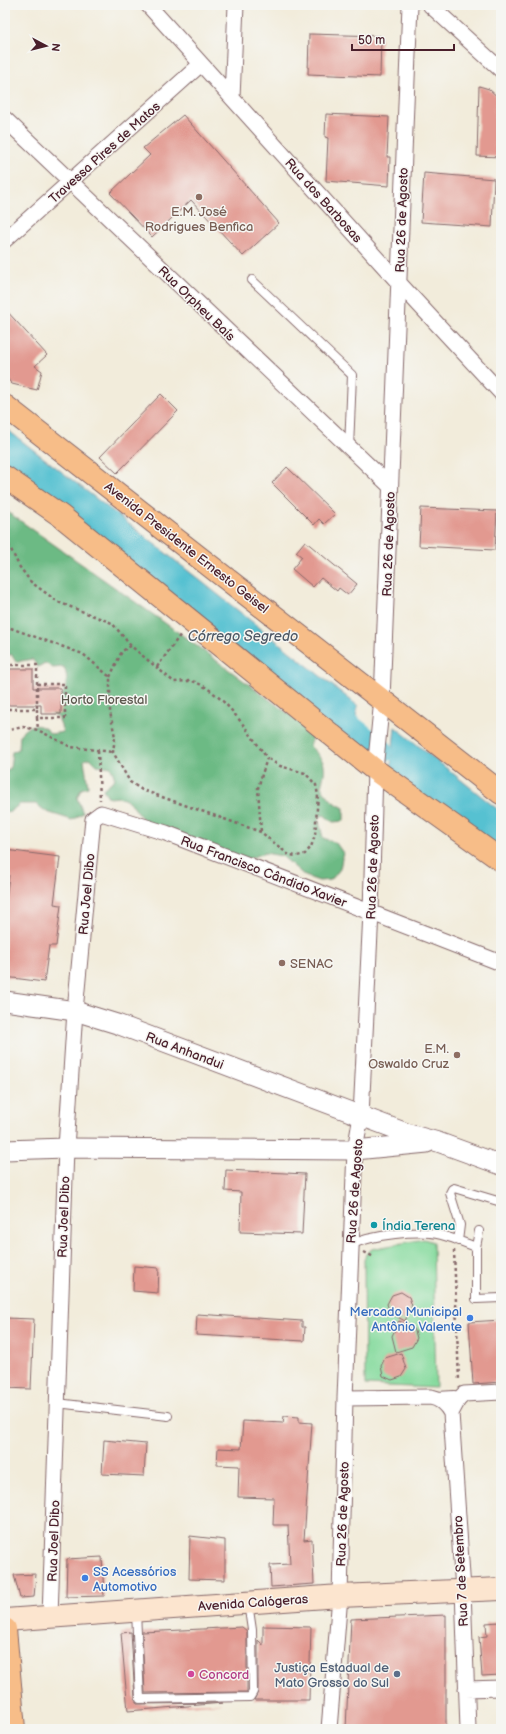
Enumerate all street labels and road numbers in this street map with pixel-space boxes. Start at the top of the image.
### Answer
street label: Travessa Pires de Matos [46,98,164,207]
street label: Rua dos Barbosas [281,155,366,247]
street label: Rua 26 de Agosto [392,167,412,273]
street label: Rua Orpheu Baís [154,263,239,345]
street label: Avenida Presidente Ernesto Geisel [101,479,272,617]
street label: Rua 26 de Agosto [379,491,399,597]
street label: Rua 26 de Agosto [363,814,383,920]
street label: Rua Francisco Cândido Xavier [178,833,349,911]
street label: Rua Joel Dibo [75,853,99,936]
street label: Rua Anhandui [143,1029,226,1073]
street label: Rua 26 de Agosto [343,1138,367,1244]
street label: Rua Joel Dibo [55,1176,73,1258]
street label: Rua 26 de Agosto [333,1461,353,1567]
street label: Rua Joel Dibo [45,1500,63,1582]
street label: Rua 7 de Setembro [450,1515,472,1627]
street label: Avenida Calógeras [197,1591,309,1615]

